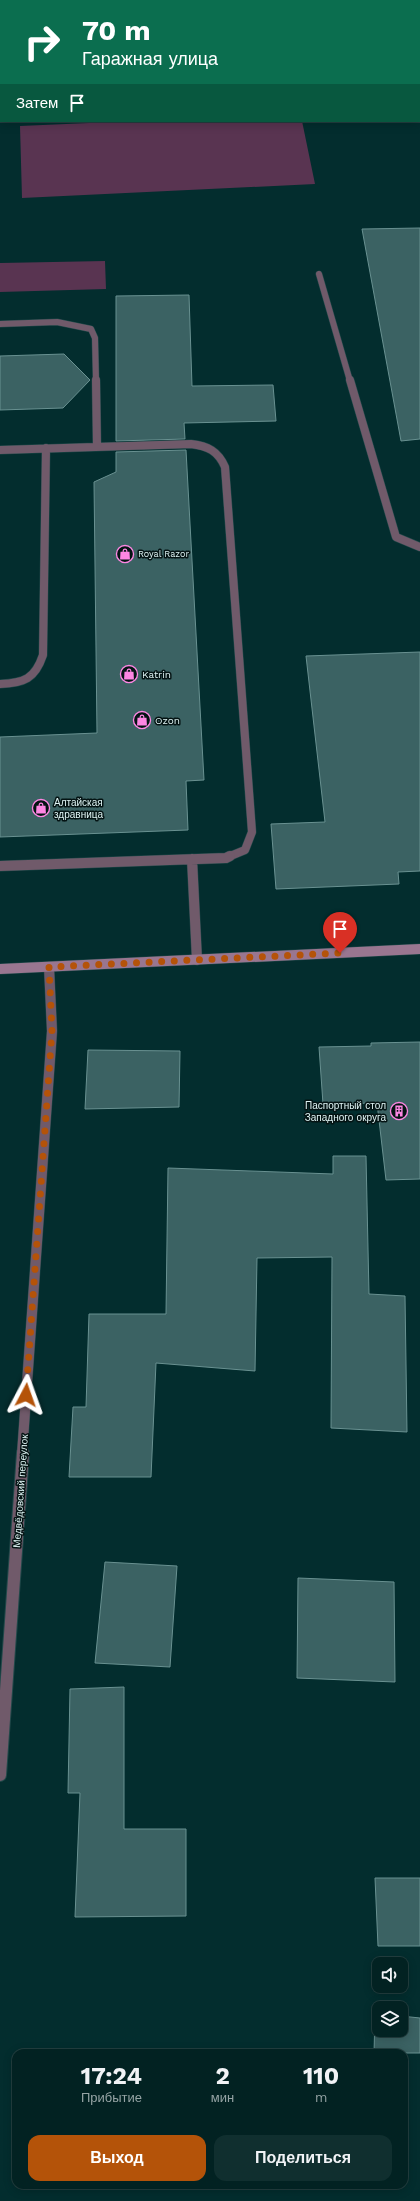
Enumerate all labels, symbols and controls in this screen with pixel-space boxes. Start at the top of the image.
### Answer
text: 70 m [82,14,151,47]
icon: right [16,16,68,68]
text: Гаражная улица [82,48,218,69]
icon: arrive [66,92,88,114]
text: Затем [16,94,58,112]
shop icon: Royal Razor [115,544,135,564]
place label: Royal Razor [138,549,189,559]
shop icon: Katrin [119,664,139,684]
place label: Katrin [142,669,171,680]
shop icon: Ozon [132,710,152,730]
place label: Ozon [155,715,180,726]
place label: Алтайская здравница [54,797,103,820]
shop icon: Алтайская здравница [31,798,51,818]
pin [323,912,357,953]
icon: arrive [329,918,351,940]
place label: Паспортный стол Западного округа [305,1100,386,1123]
building icon: Паспортный стол Западного округа [389,1101,409,1121]
position arrow [5,1374,47,1416]
street label: Медвёдовский переулок [11,1433,30,1548]
map controls [372,1957,408,2037]
button: sound [372,1957,408,1993]
button: layers [372,2001,408,2037]
text: 17:24 [81,2062,142,2090]
text: 2 [215,2062,230,2090]
text: 110 [303,2062,339,2090]
text: Прибытие [81,2090,142,2105]
text: мин [211,2090,234,2105]
text: m [315,2090,327,2105]
button: Выход [28,2135,206,2181]
button: Поделиться [214,2135,392,2181]

